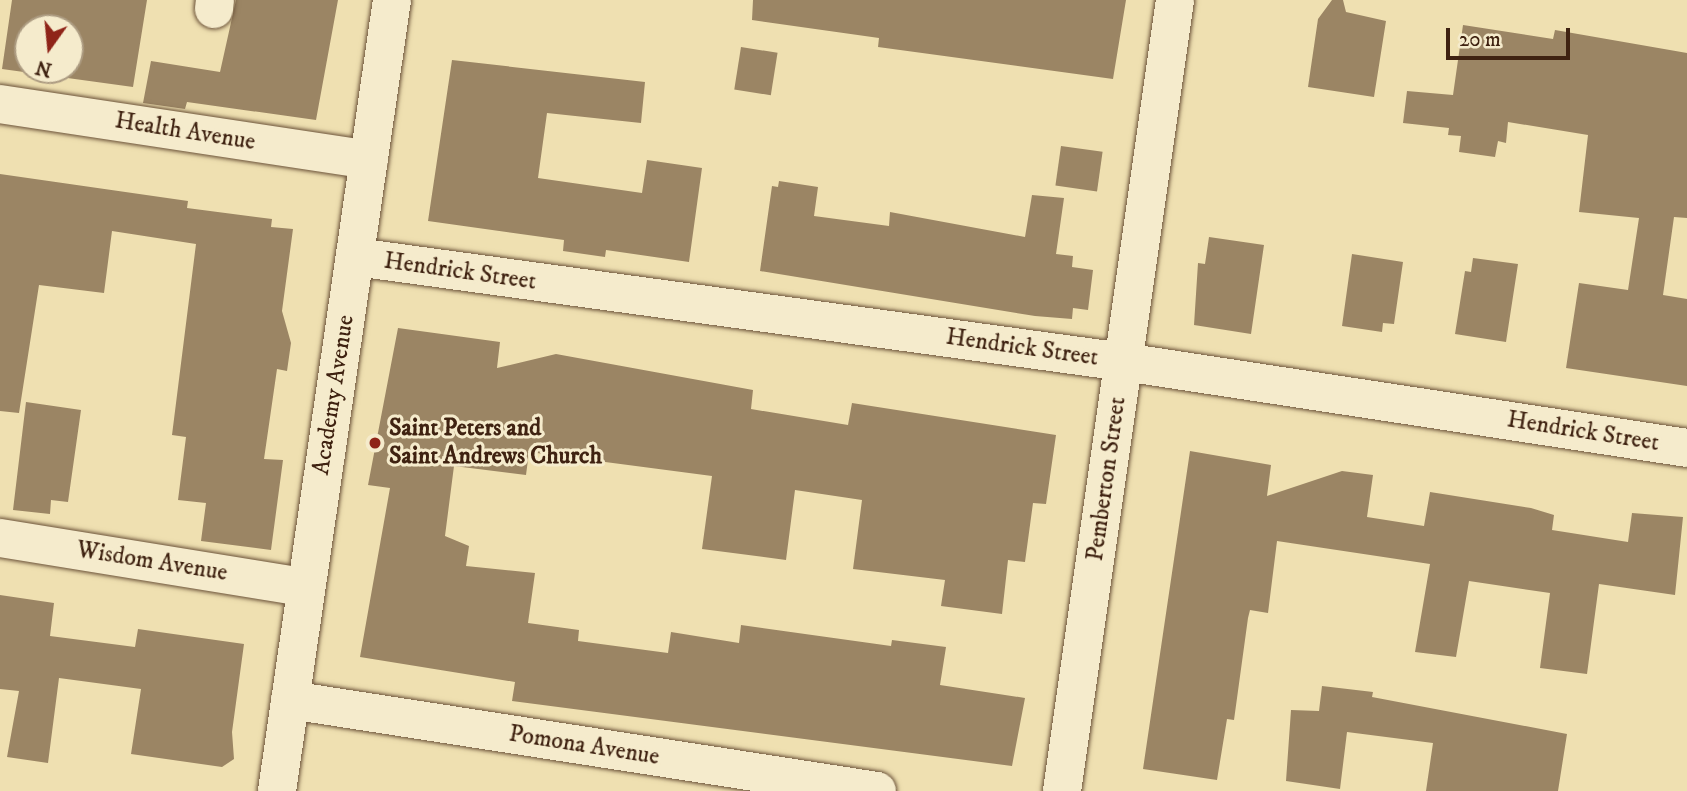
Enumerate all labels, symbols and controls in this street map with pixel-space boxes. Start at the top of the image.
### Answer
north arrow [14,14,84,84]
scale bar [1449,14,1573,58]
text: 20 m [1459,27,1501,53]
text: N [33,55,54,81]
street label: Health Avenue [113,107,257,157]
street label: Hendrick Street [382,247,538,297]
street label: Academy Avenue [307,313,361,477]
street label: Hendrick Street [944,323,1100,373]
street label: Pemberton Street [1081,395,1133,563]
street label: Hendrick Street [1505,406,1661,458]
place label: Saint Peters and Saint Andrews Church [389,415,602,471]
marker: Saint Peters and Saint Andrews Church [367,435,383,451]
street label: Wisdom Avenue [75,536,229,588]
street label: Pomona Avenue [507,720,661,772]

